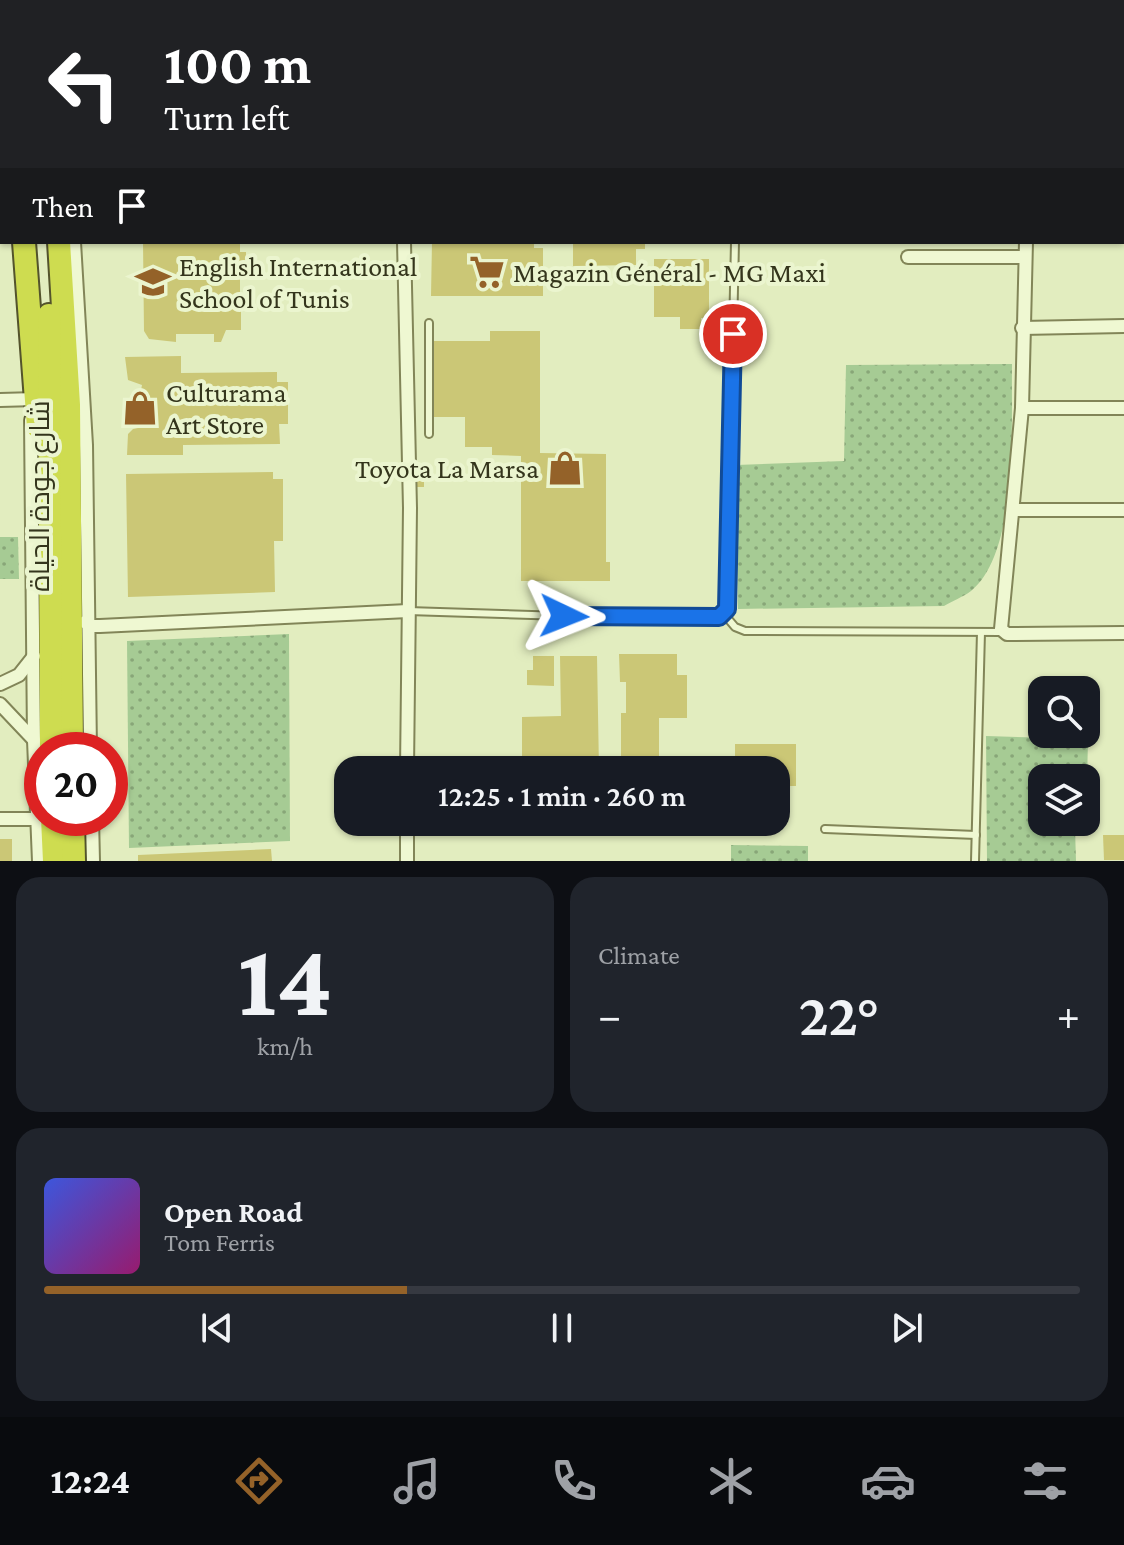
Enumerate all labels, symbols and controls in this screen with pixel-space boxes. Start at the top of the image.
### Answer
icon: left [32,32,136,136]
text: 100 m [164,33,311,95]
text: Turn left [164,98,289,138]
icon: arrive [110,184,154,228]
text: Then [32,190,94,223]
place label: English International School of Tunis [179,251,417,314]
supermarket icon: Magazin Général - MG Maxi [468,253,506,291]
place label: Magazin Général - MG Maxi [513,257,826,288]
school or university icon: English International School of Tunis [134,263,172,301]
pin [699,300,767,368]
icon: arrive [711,312,755,356]
place label: Culturama Art Store [166,377,287,440]
shop icon: Culturama Art Store [121,389,159,427]
street label: شارع جودة الحياة [24,400,58,592]
shop icon: Toyota La Marsa [546,449,584,487]
place label: Toyota La Marsa [355,453,539,484]
position arrow [522,574,606,658]
map controls [1028,676,1100,836]
button: search [1028,676,1100,748]
speed limit sign: 20 [24,732,128,836]
button: layers [1028,764,1100,836]
text: 12:25 · 1 min · 260 m [438,779,686,812]
text: 14 [238,922,332,1037]
text: Climate [598,941,680,970]
text: 22° [799,981,879,1048]
text: − [598,991,621,1039]
text: + [1057,991,1080,1039]
text: km/h [257,1032,313,1061]
text: Open Road [164,1195,303,1228]
text: Tom Ferris [164,1228,275,1257]
icon: previous [195,1306,239,1350]
icon: pause [540,1306,584,1350]
icon: next [885,1306,929,1350]
icon: directions [231,1453,287,1509]
icon: music [389,1453,445,1509]
icon: phone [546,1453,602,1509]
icon: climate [703,1453,759,1509]
icon: car [860,1453,916,1509]
icon: filters [1017,1453,1073,1509]
text: 12:24 [51,1461,130,1501]

